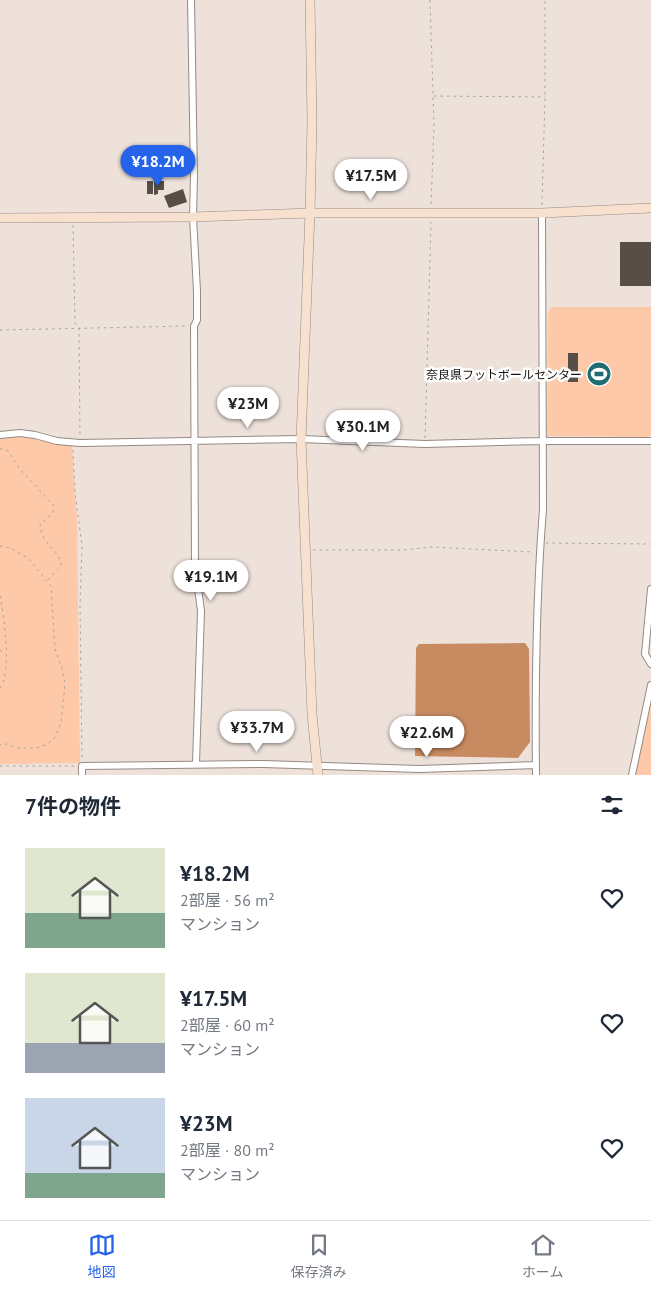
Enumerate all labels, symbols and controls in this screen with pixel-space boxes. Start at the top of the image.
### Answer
pin: ¥18.2M [117,144,199,187]
text: ¥18.2M [131,151,185,171]
pin: ¥17.5M [330,158,412,201]
text: ¥17.5M [345,165,397,185]
sports icon: 奈良県フットボールセンター [586,361,612,387]
place label: 奈良県フットボールセンター [426,367,582,382]
pin: ¥23M [218,386,278,429]
text: ¥23M [228,393,268,413]
pin: ¥30.1M [322,410,404,452]
text: ¥30.1M [336,416,390,436]
pin: ¥19.1M [170,560,252,602]
text: ¥19.1M [184,566,238,586]
pin: ¥33.7M [216,710,298,753]
pin: ¥22.6M [386,716,468,758]
text: ¥33.7M [230,717,284,737]
text: ¥22.6M [400,722,454,742]
icon: filters [598,791,626,819]
text: 7件の物件 [25,793,121,820]
text: ¥18.2M [180,860,250,887]
icon: home [65,868,125,928]
icon: heart [598,884,626,912]
text: 2部屋 · 56 m² [180,890,275,910]
text: マンション [180,914,260,934]
text: ¥17.5M [180,985,247,1012]
icon: home [65,993,125,1053]
icon: heart [598,1009,626,1037]
text: 2部屋 · 60 m² [180,1015,275,1035]
text: マンション [180,1039,260,1059]
text: ¥23M [180,1110,233,1137]
icon: home [65,1118,125,1178]
icon: heart [598,1134,626,1162]
text: 2部屋 · 80 m² [180,1140,275,1160]
text: マンション [180,1164,260,1184]
tab: 地図 [88,1231,116,1281]
tab: 保存済み [291,1231,347,1281]
tab: ホーム [522,1231,563,1281]

